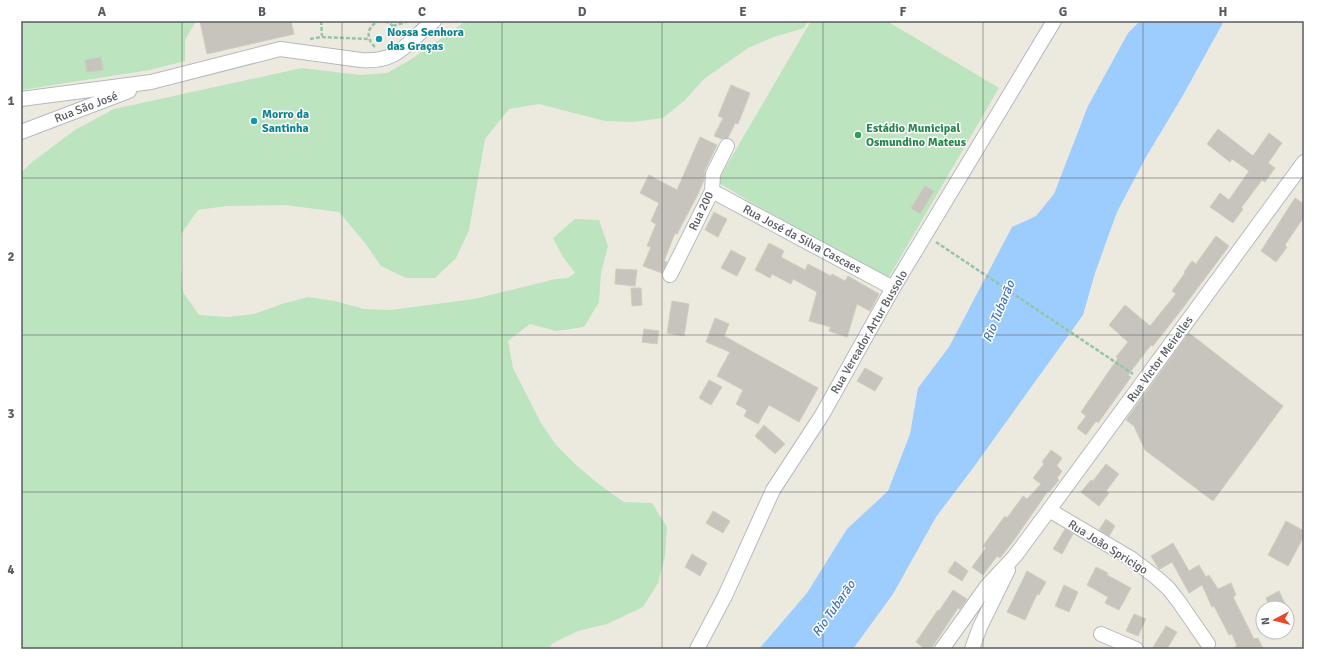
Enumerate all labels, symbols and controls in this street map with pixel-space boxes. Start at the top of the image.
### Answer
text: A [98,4,107,20]
text: B [258,4,266,20]
text: C [418,4,426,20]
text: D [578,4,587,20]
text: E [739,4,747,20]
text: F [900,4,907,20]
text: G [1059,4,1067,20]
text: H [1219,4,1227,20]
place label: Nossa Senhora das Graças [387,25,464,54]
marker: Nossa Senhora das Graças [374,34,384,44]
street label: Rua São José [52,89,120,126]
text: 1 [7,93,15,109]
place label: Morro da Santinha [262,107,309,136]
marker: Morro da Santinha [249,116,259,126]
place label: Estádio Municipal Osmundino Mateus [866,121,967,150]
marker: Estádio Municipal Osmundino Mateus [853,130,863,140]
street label: Rua 200 [686,189,717,233]
street label: Rua José da Silva Cascaes [740,202,863,277]
text: 2 [7,249,15,265]
street label: Rua Vereador Artur Bussolo [828,268,911,397]
water label: Rio Tubarão [979,277,1019,344]
street label: Rua Victor Meirelles [1124,313,1197,405]
text: 3 [7,406,15,422]
street label: Rua João Spricigo [1065,517,1150,578]
text: 4 [7,562,15,578]
water label: Rio Tubarão [809,576,860,640]
north arrow [1255,600,1295,640]
text: N [1259,617,1272,626]

